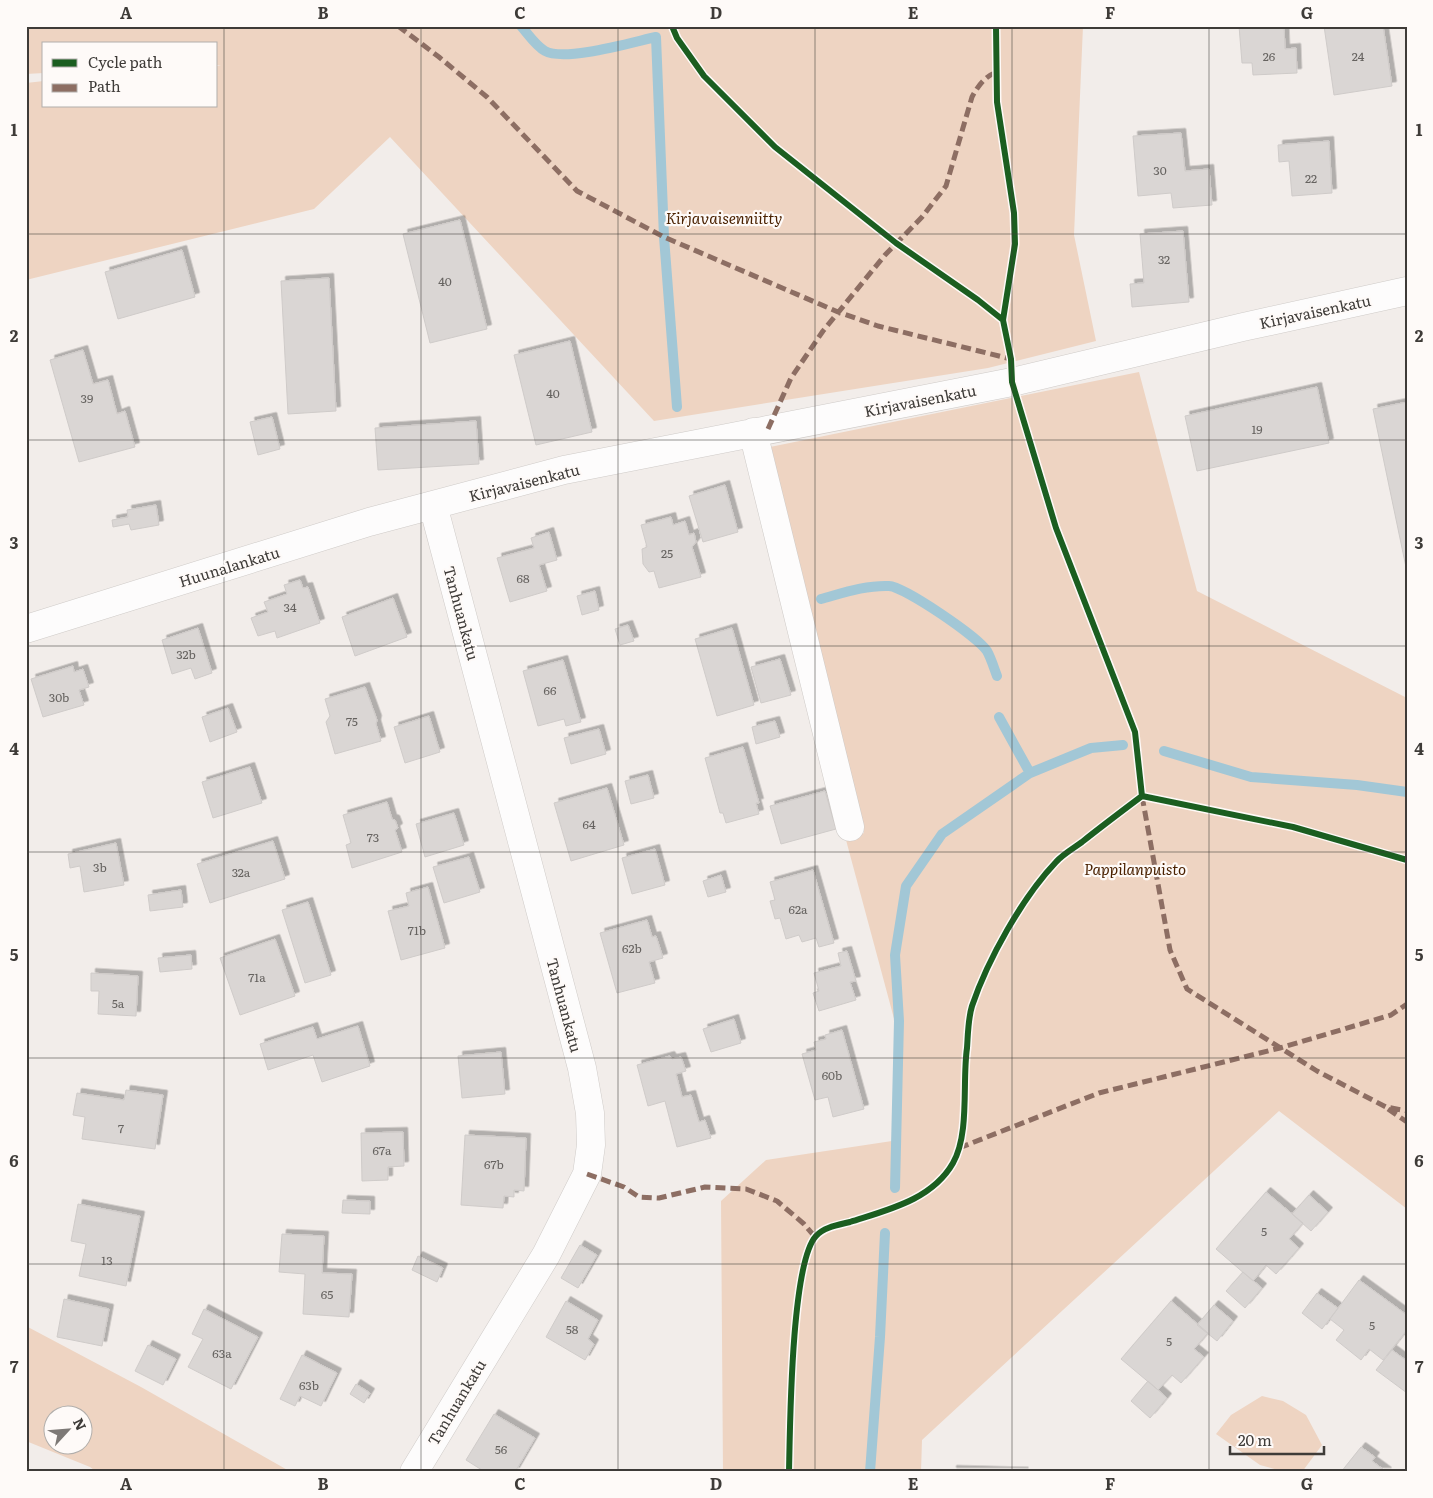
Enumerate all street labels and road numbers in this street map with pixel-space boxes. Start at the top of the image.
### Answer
street label: Kirjavaisenkatu [1257,288,1373,334]
street label: Kirjavaisenkatu [862,378,978,422]
street label: Kirjavaisenkatu [466,457,582,507]
street label: Huunalankatu [176,540,283,592]
street label: Tanhuankatu [438,563,486,663]
street label: Tanhuankatu [541,955,589,1055]
street label: Tanhuankatu [421,1354,491,1450]

